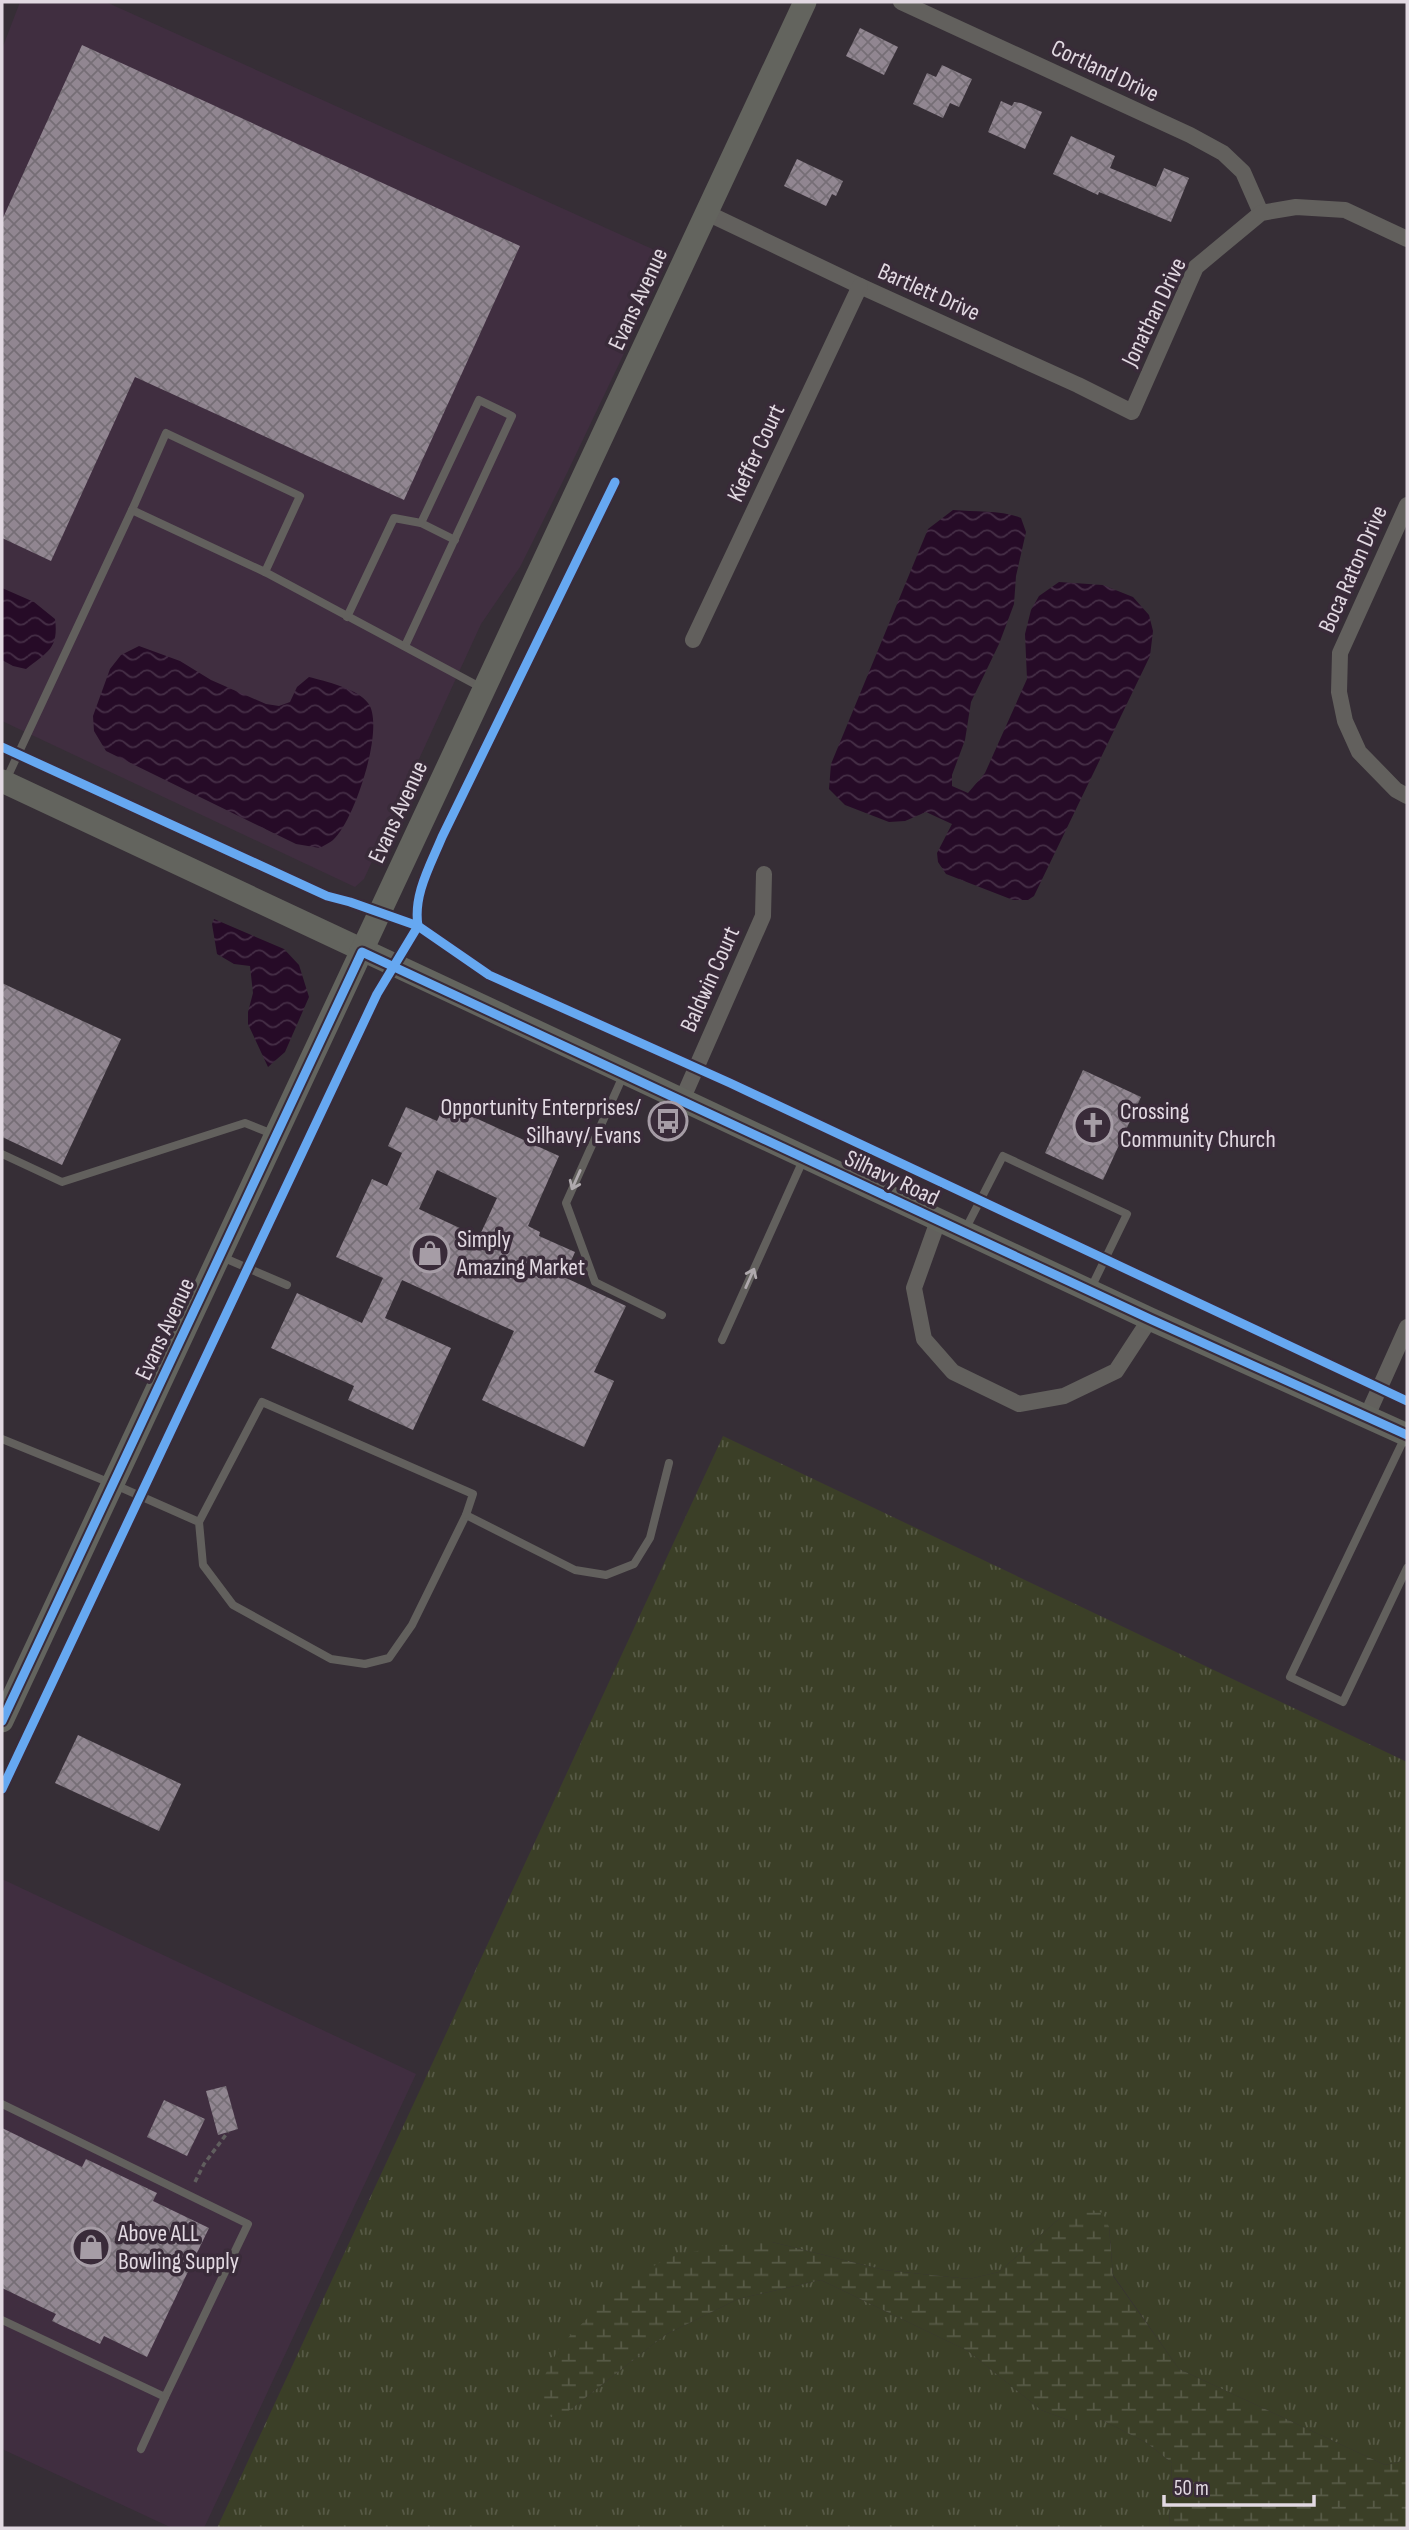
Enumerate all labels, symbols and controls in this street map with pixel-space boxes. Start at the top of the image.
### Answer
street label: Cortland Drive [1046,33,1164,109]
street label: Evans Avenue [602,243,674,355]
street label: Jonathan Drive [1115,253,1193,372]
street label: Bartlett Drive [873,257,985,327]
street label: Kieffer Court [721,399,791,507]
street label: Boca Raton Drive [1312,501,1394,637]
street label: Evans Avenue [362,756,434,868]
street label: Baldwin Court [674,922,746,1036]
place label: Opportunity Enterprises/ Silhavy/ Evans [440,1093,641,1150]
place label: Crossing Community Church [1120,1097,1276,1154]
bus stop icon: Opportunity Enterprises/ Silhavy/ Evans [647,1100,689,1142]
church icon: Crossing Community Church [1072,1104,1114,1146]
street label: Silhavy Road [840,1144,944,1212]
one-way arrow [569,1169,582,1190]
place label: Simply Amazing Market [456,1225,585,1282]
shop icon: Simply Amazing Market [409,1232,451,1274]
one-way arrow [744,1268,757,1289]
street label: Evans Avenue [129,1273,201,1385]
place label: Above ALL Bowling Supply [117,2219,239,2276]
shop icon: Above ALL Bowling Supply [70,2226,112,2268]
scale bar [1164,2464,1314,2508]
text: 50 m [1174,2476,1209,2501]

